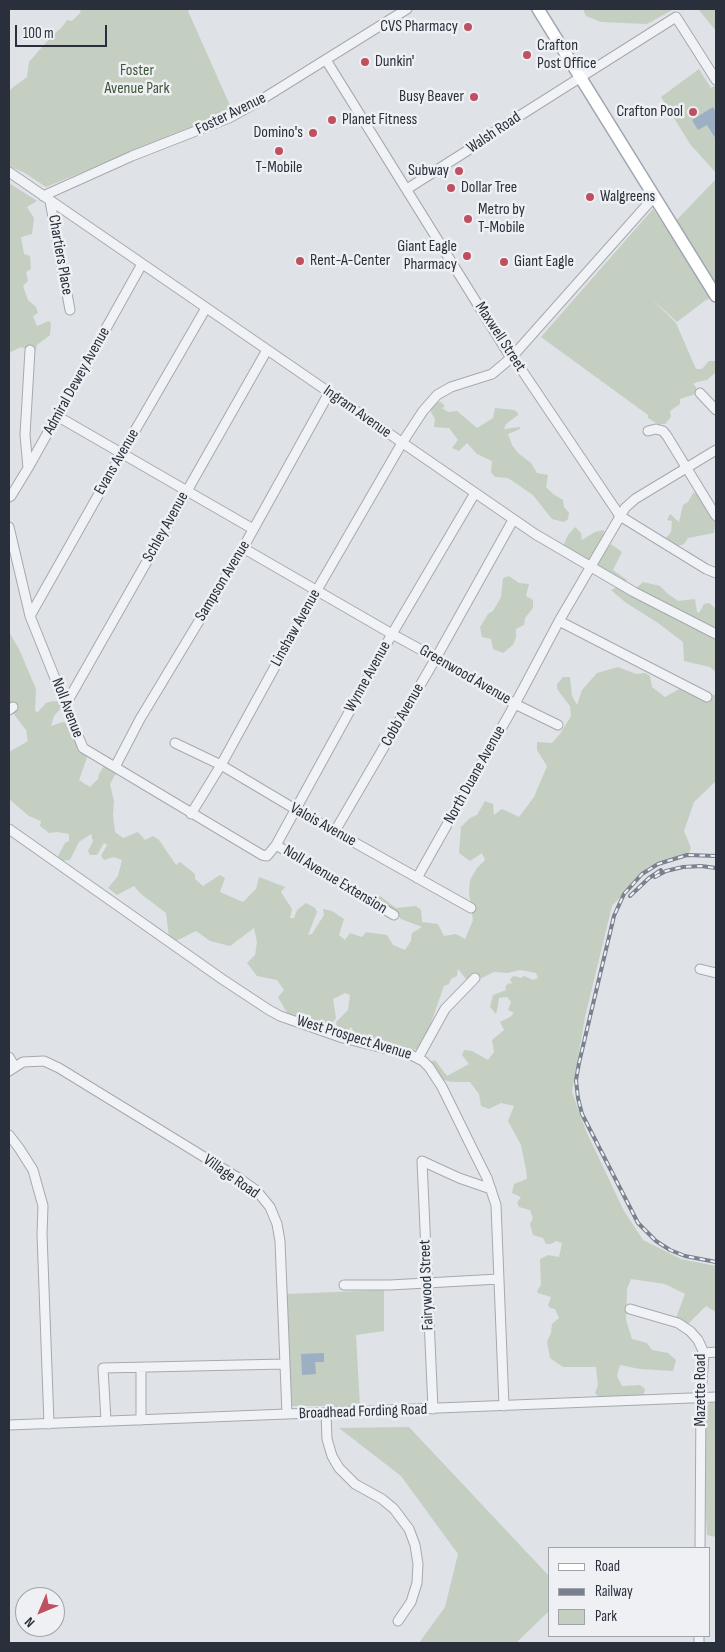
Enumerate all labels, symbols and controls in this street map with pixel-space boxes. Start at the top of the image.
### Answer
scale bar [18,15,110,47]
place label: CVS Pharmacy [380,17,458,37]
marker: CVS Pharmacy [462,21,474,33]
text: 100 m [23,24,54,43]
place label: Crafton Post Office [537,36,596,74]
marker: Crafton Post Office [521,49,533,61]
place label: Dunkin' [375,52,414,72]
marker: Dunkin' [359,56,371,68]
park label: Foster Avenue Park [104,61,170,99]
place label: Busy Beaver [399,87,464,107]
street label: Foster Avenue [193,89,269,139]
marker: Busy Beaver [468,91,480,103]
place label: Crafton Pool [616,102,683,122]
marker: Crafton Pool [687,106,699,118]
street label: Walsh Road [463,108,525,158]
place label: Planet Fitness [342,110,417,130]
marker: Planet Fitness [326,114,338,126]
place label: Domino's [253,123,303,143]
marker: Domino's [307,127,319,139]
marker: T-Mobile [273,145,285,157]
place label: T-Mobile [256,158,302,178]
place label: Subway [408,161,449,181]
marker: Subway [453,165,465,177]
place label: Dollar Tree [461,178,517,198]
marker: Dollar Tree [445,182,457,194]
place label: Walgreens [600,187,655,207]
marker: Walgreens [584,191,596,203]
place label: Metro by T-Mobile [478,200,525,238]
street label: Chartiers Place [44,213,76,297]
marker: Metro by T-Mobile [462,213,474,225]
place label: Giant Eagle Pharmacy [397,237,457,275]
marker: Giant Eagle Pharmacy [461,250,473,262]
place label: Rent-A-Center [310,251,390,271]
place label: Giant Eagle [514,252,574,272]
marker: Rent-A-Center [294,255,306,267]
marker: Giant Eagle [498,256,510,268]
street label: Maxwell Street [470,299,530,375]
street label: Admiral Dewey Avenue [40,324,114,438]
street label: Ingram Avenue [319,382,395,442]
street label: Evans Avenue [90,426,144,498]
street label: Schley Avenue [139,489,193,565]
street label: Sampson Avenue [191,537,255,625]
street label: Linshaw Avenue [267,586,325,670]
street label: Wynne Avenue [341,638,395,716]
street label: Greenwood Avenue [416,641,514,709]
street label: Noll Avenue [47,675,87,741]
street label: Cobb Avenue [377,680,429,750]
street label: North Duane Avenue [440,722,510,828]
street label: Valois Avenue [286,799,360,851]
street label: Noll Avenue Extension [280,841,390,919]
street label: West Prospect Avenue [294,1011,414,1065]
street label: Village Road [199,1151,263,1203]
street label: Fairywood Street [416,1239,438,1331]
street label: Mazette Road [691,1354,711,1426]
street label: Broadhead Fording Road [298,1400,428,1424]
legend [548,1547,710,1637]
text: Road [595,1557,620,1576]
text: Railway [595,1582,633,1601]
north arrow [15,1587,65,1637]
text: Park [595,1607,617,1626]
text: N [21,1614,38,1631]

